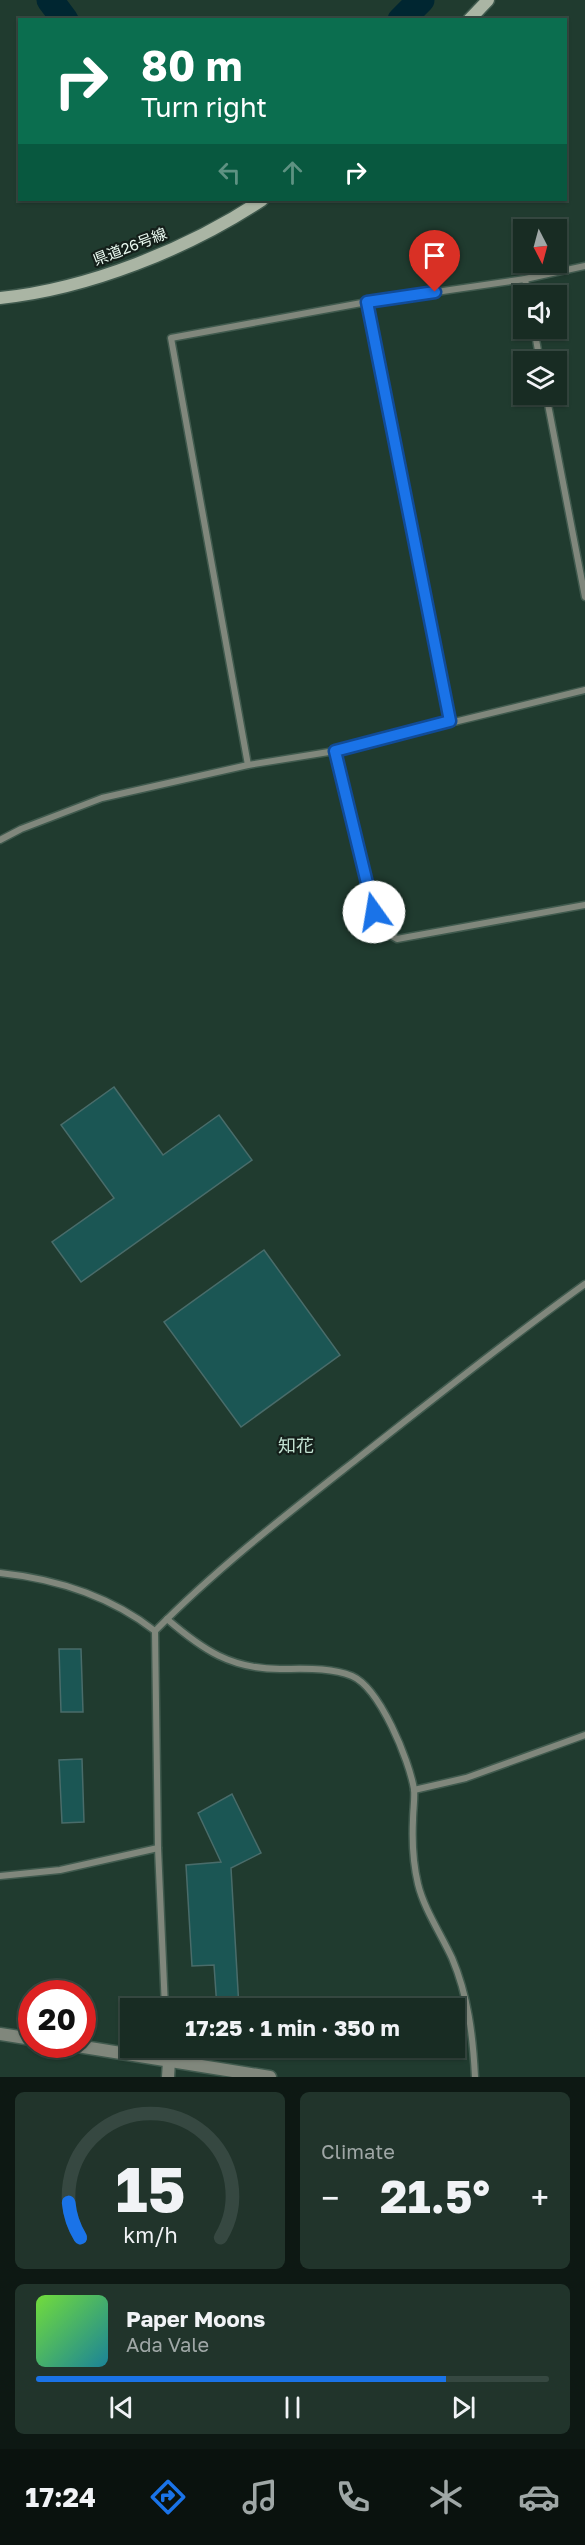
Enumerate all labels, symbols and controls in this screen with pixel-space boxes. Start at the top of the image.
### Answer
text: 80 m [141,40,242,90]
icon: right [42,42,120,120]
text: Turn right [141,91,267,123]
icon: left [213,156,246,189]
icon: ahead [276,156,309,189]
icon: right [339,156,372,189]
north arrow [513,219,567,273]
map controls [513,219,567,405]
street label: 県道26号線 [90,224,169,268]
pin [409,230,460,292]
icon: arrive [418,239,451,272]
button: sound [513,285,567,339]
button: layers [513,351,567,405]
position arrow [342,880,406,944]
district label: 知花 [278,1434,314,1456]
speed limit sign: 20 [18,1980,96,2058]
text: 17:25 · 1 min · 350 m [185,2014,400,2041]
text: Climate [321,2139,395,2163]
text: 15 [115,2151,185,2226]
text: 21.5° [380,2169,490,2223]
text: − [321,2178,339,2217]
text: + [531,2178,549,2217]
text: km/h [123,2222,177,2248]
text: Paper Moons [126,2305,265,2332]
text: Ada Vale [126,2332,209,2356]
icon: previous [105,2391,138,2424]
icon: pause [276,2391,309,2424]
icon: next [447,2391,480,2424]
icon: directions [147,2476,189,2518]
icon: music [239,2476,281,2518]
icon: phone [332,2476,374,2518]
icon: climate [425,2476,467,2518]
icon: car [518,2476,560,2518]
text: 17:24 [25,2481,96,2513]

